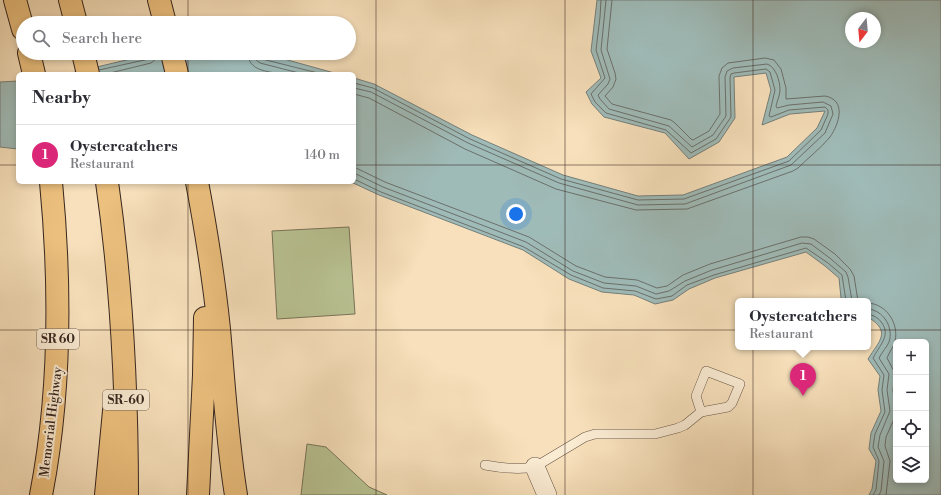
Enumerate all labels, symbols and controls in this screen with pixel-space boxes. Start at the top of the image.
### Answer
north arrow [845,12,881,48]
search box [16,16,356,60]
icon: search [30,27,52,49]
text: Search here [62,29,142,48]
text: Nearby [32,87,91,109]
text: Oystercatchers [70,137,178,156]
text: 1 [42,147,48,163]
text: 140 m [304,147,340,163]
text: Restaurant [70,156,135,172]
your location [506,204,526,224]
popup [735,298,871,350]
text: Oystercatchers [749,307,857,326]
text: Restaurant [749,326,814,342]
road number: SR 60 [37,329,79,349]
map controls [893,339,929,483]
button: + [893,339,929,375]
pin: 1 [790,363,816,396]
street label: Memorial Highway [36,365,66,478]
button: − [893,375,929,411]
road number: SR-60 [103,390,149,410]
button: locate [893,411,929,447]
button: layers [893,447,929,483]

